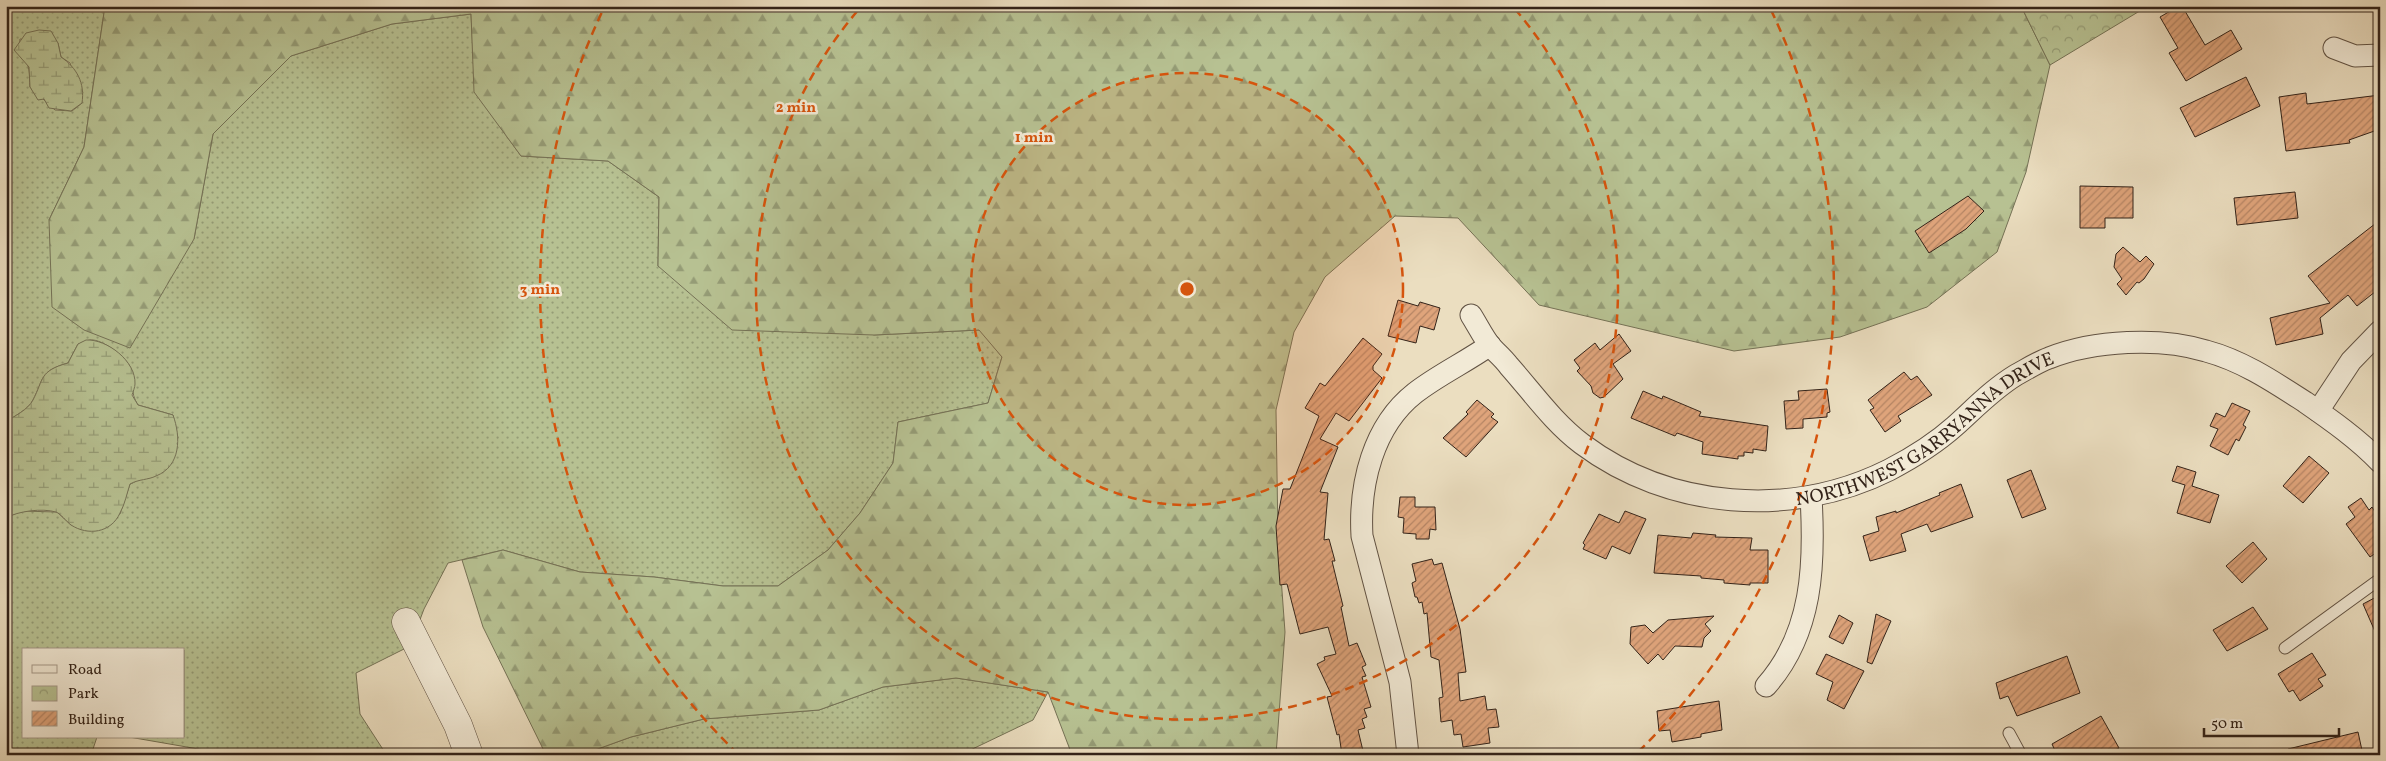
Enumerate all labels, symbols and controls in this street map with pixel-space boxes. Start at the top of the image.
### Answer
text: 2 min [776,98,816,119]
text: 1 min [1015,128,1053,149]
text: 3 min [520,280,560,301]
centre of rings [1178,280,1196,298]
street label: NORTHWEST GARRYANNA DRIVE [1794,346,2058,513]
legend [22,648,185,738]
text: Road [68,660,102,681]
text: Park [68,684,99,705]
scale bar [2204,706,2338,738]
text: Building [68,710,125,731]
text: 50 m [2211,714,2243,735]

